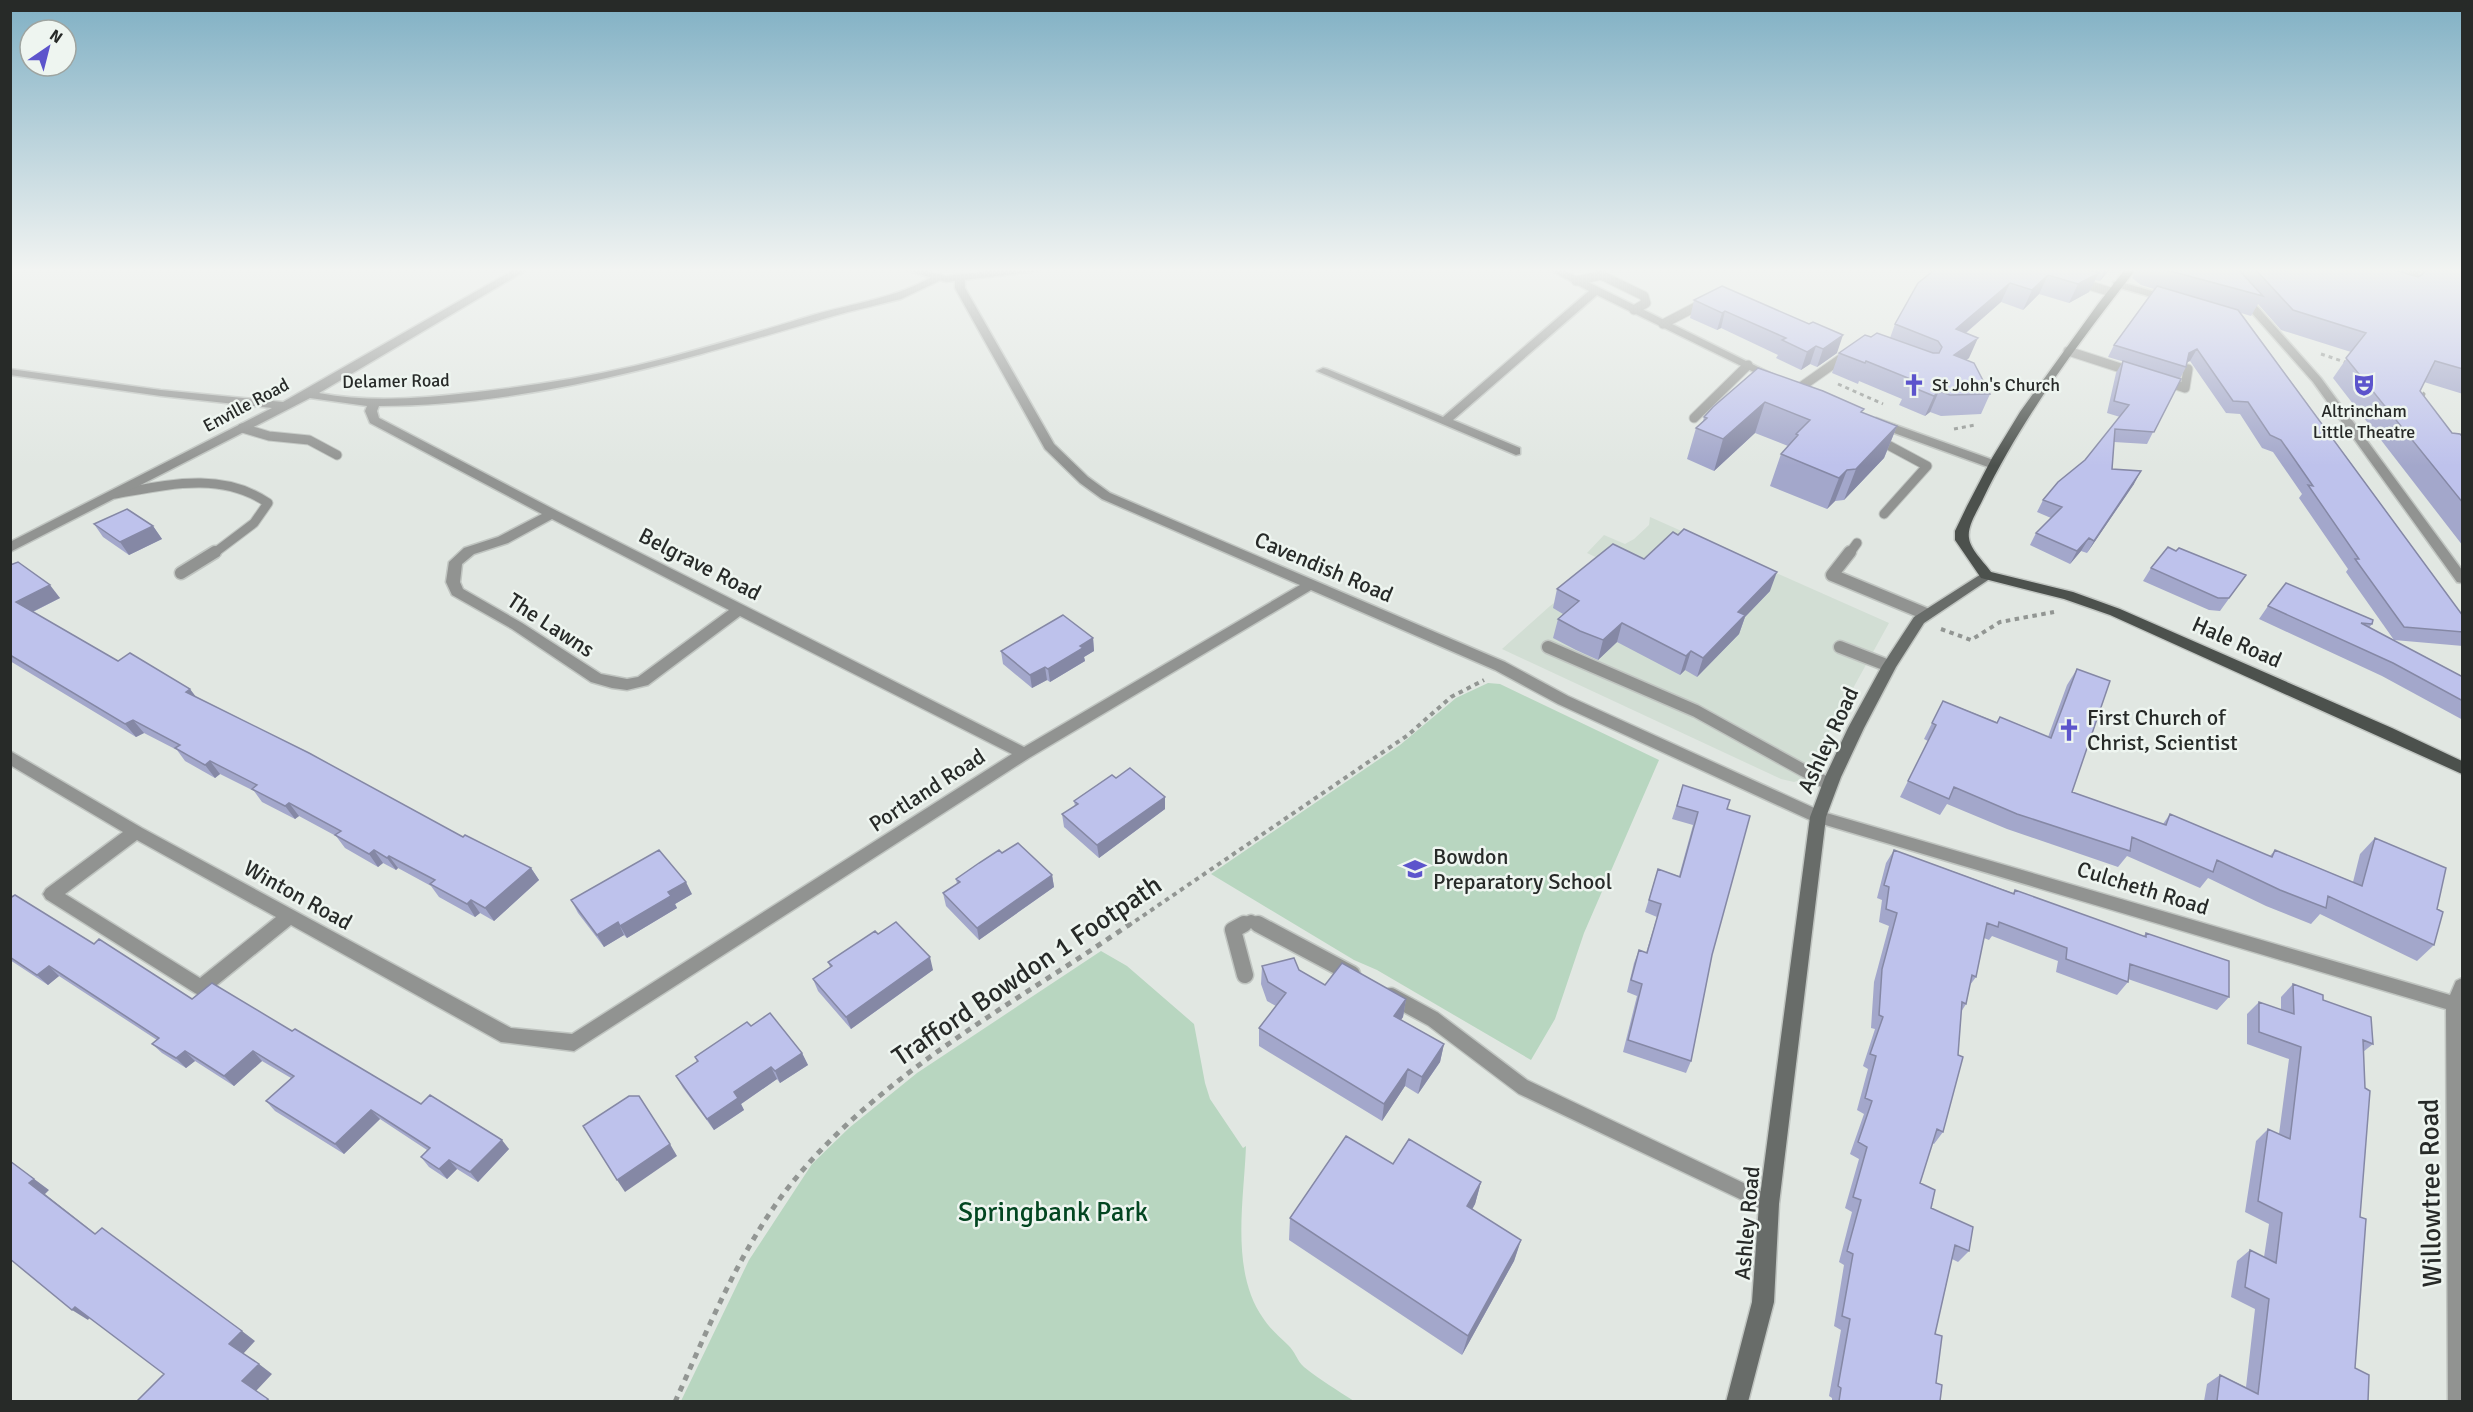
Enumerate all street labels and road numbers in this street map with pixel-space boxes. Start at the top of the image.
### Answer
street label: Delamer Road [342,369,450,393]
street label: Enville Road [199,373,293,437]
street label: Belgrave Road [634,522,766,606]
street label: Cavendish Road [1251,526,1397,608]
street label: The Lawns [502,587,600,663]
street label: Hale Road [2188,610,2286,674]
street label: Ashley Road [1792,683,1864,797]
street label: Portland Road [864,743,990,837]
street label: Winton Road [239,854,357,936]
street label: Culcheth Road [2074,855,2212,921]
street label: Trafford Bowdon 1 Footpath [886,868,1168,1074]
street label: Willowtree Road [2413,1098,2449,1288]
street label: Ashley Road [1729,1165,1765,1281]

